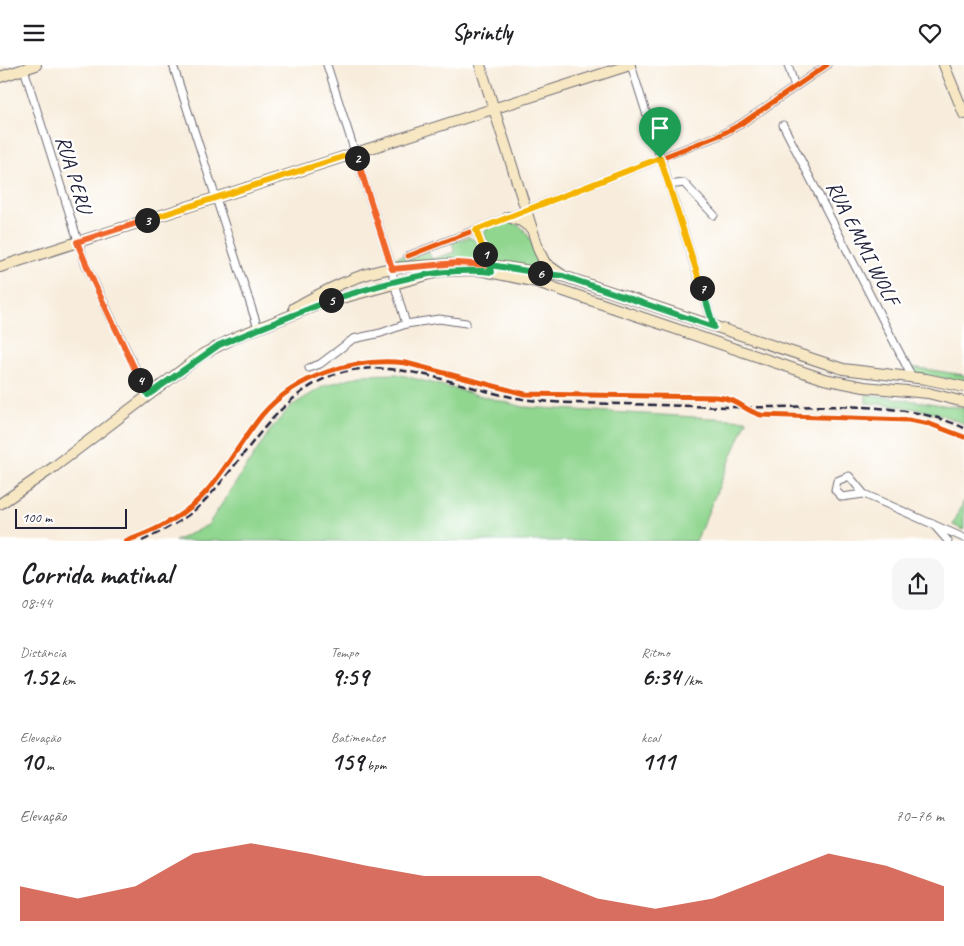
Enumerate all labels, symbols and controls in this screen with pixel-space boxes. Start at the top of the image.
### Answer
icon: menu [20,19,48,47]
text: Sprintly [452,19,512,47]
icon: heart [916,19,944,47]
pin [639,107,681,158]
icon: arrive [646,114,674,142]
street label: RUA PERU [50,133,99,219]
pin: 2 [344,145,370,171]
text: 2 [354,150,361,167]
street label: RUA EMMI WOLF [821,177,907,312]
pin: 3 [134,207,160,233]
text: 3 [144,212,151,229]
pin: 1 [472,241,498,267]
text: 1 [482,246,489,263]
pin: 6 [528,261,552,285]
text: 6 [537,265,544,282]
pin: 7 [690,275,714,301]
text: 7 [699,280,706,297]
pin: 5 [318,287,344,313]
text: 5 [328,292,335,309]
pin: 4 [128,367,152,393]
text: 4 [137,372,144,389]
scale bar [15,506,128,529]
text: 100 m [22,509,52,526]
text: Corrida matinal [20,556,172,591]
button: share [892,558,944,610]
text: 08:44 [20,593,52,613]
text: Distância [20,644,66,661]
text: Tempo [331,644,358,661]
text: Ritmo [641,644,670,661]
text: 1.52 [20,661,58,693]
text: 9:59 [331,661,368,693]
text: 6:34 [641,661,681,693]
text: km [58,672,75,689]
text: /km [681,672,702,689]
text: Elevação [20,729,61,746]
text: Batimentos [331,729,385,746]
text: kcal [641,729,660,746]
text: 10 [20,746,43,778]
text: 159 [331,746,364,778]
text: 111 [641,746,675,778]
text: m [43,757,54,774]
text: bpm [364,757,386,774]
text: Elevação [20,806,66,826]
text: 70–76 m [895,806,944,826]

